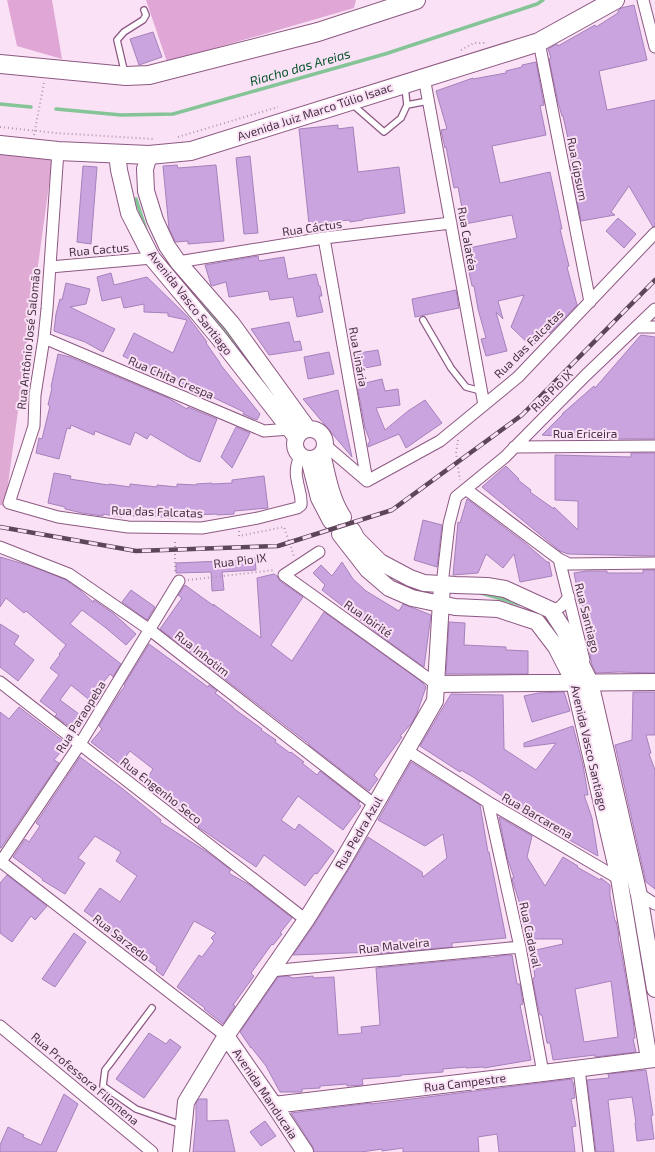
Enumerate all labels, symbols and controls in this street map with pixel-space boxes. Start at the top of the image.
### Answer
water label: Riacho das Areias [248,45,353,89]
street label: Avenida Juiz Marco Túlio Isaac [235,79,394,143]
street label: Rua Gipsum [565,136,591,202]
street label: Rua Calatéa [455,206,480,272]
street label: Rua Cáctus [281,216,343,238]
street label: Rua Cactus [68,239,130,259]
street label: Avenida Vasco Santiago [146,247,236,357]
street label: Rua Antônio José Salomão [14,267,42,410]
street label: Rua das Falcatas [491,306,566,381]
street label: Rua Linária [347,326,371,388]
street label: Rua Chita Crespa [126,353,216,401]
street label: Rua Pio IX [527,366,576,414]
street label: Rua Ericeira [553,426,617,440]
street label: Rua das Falcatas [111,502,203,520]
street label: Rua Pio IX [212,550,268,570]
street label: Rua Santiago [573,581,603,654]
street label: Rua Ibirité [342,597,395,640]
street label: Rua Inhotim [173,628,233,679]
street label: Rua Paraopeba [52,678,108,755]
street label: Avenida Vasco Santiago [569,684,611,812]
street label: Rua Engenho Seco [118,754,205,826]
street label: Rua Barcarena [500,789,575,841]
street label: Rua Pedra Azul [332,793,385,871]
street label: Rua Cadaval [517,901,545,969]
street label: Rua Sarzedo [91,911,153,964]
street label: Rua Malveira [358,934,430,956]
street label: Rua Professora Filomena [29,1029,142,1127]
street label: Avenida Manducaia [230,1046,301,1141]
street label: Rua Campestre [423,1070,507,1094]

